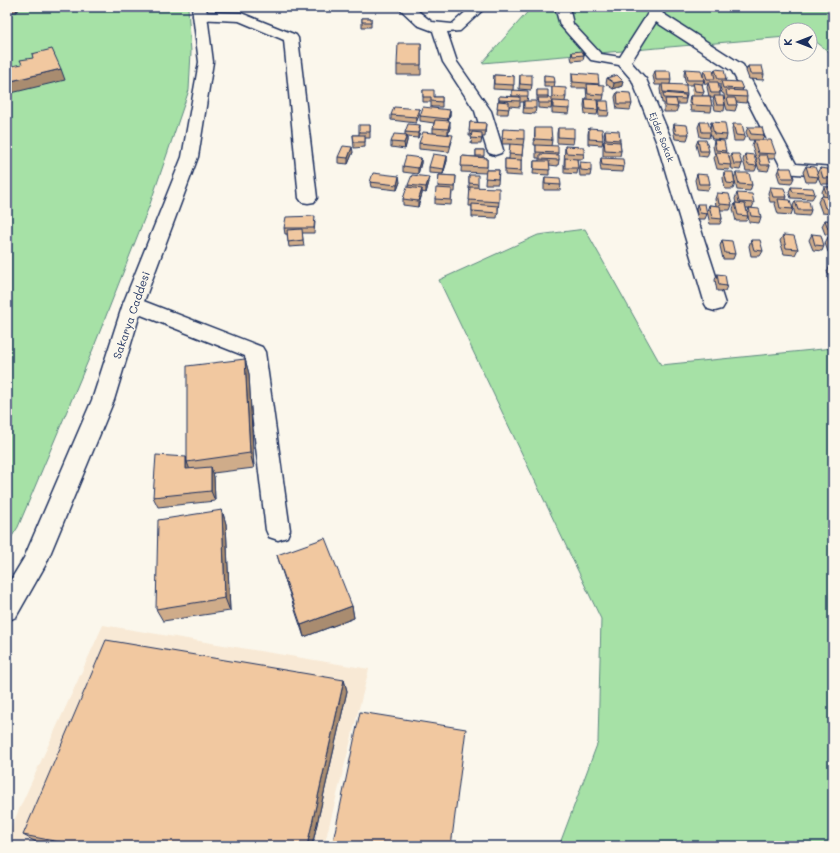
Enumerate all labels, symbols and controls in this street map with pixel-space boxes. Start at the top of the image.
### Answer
north arrow [778,22,818,62]
text: K [780,38,795,46]
street label: Ejder Sokak [647,111,677,164]
street label: Sakarya Caddesi [109,269,153,361]

